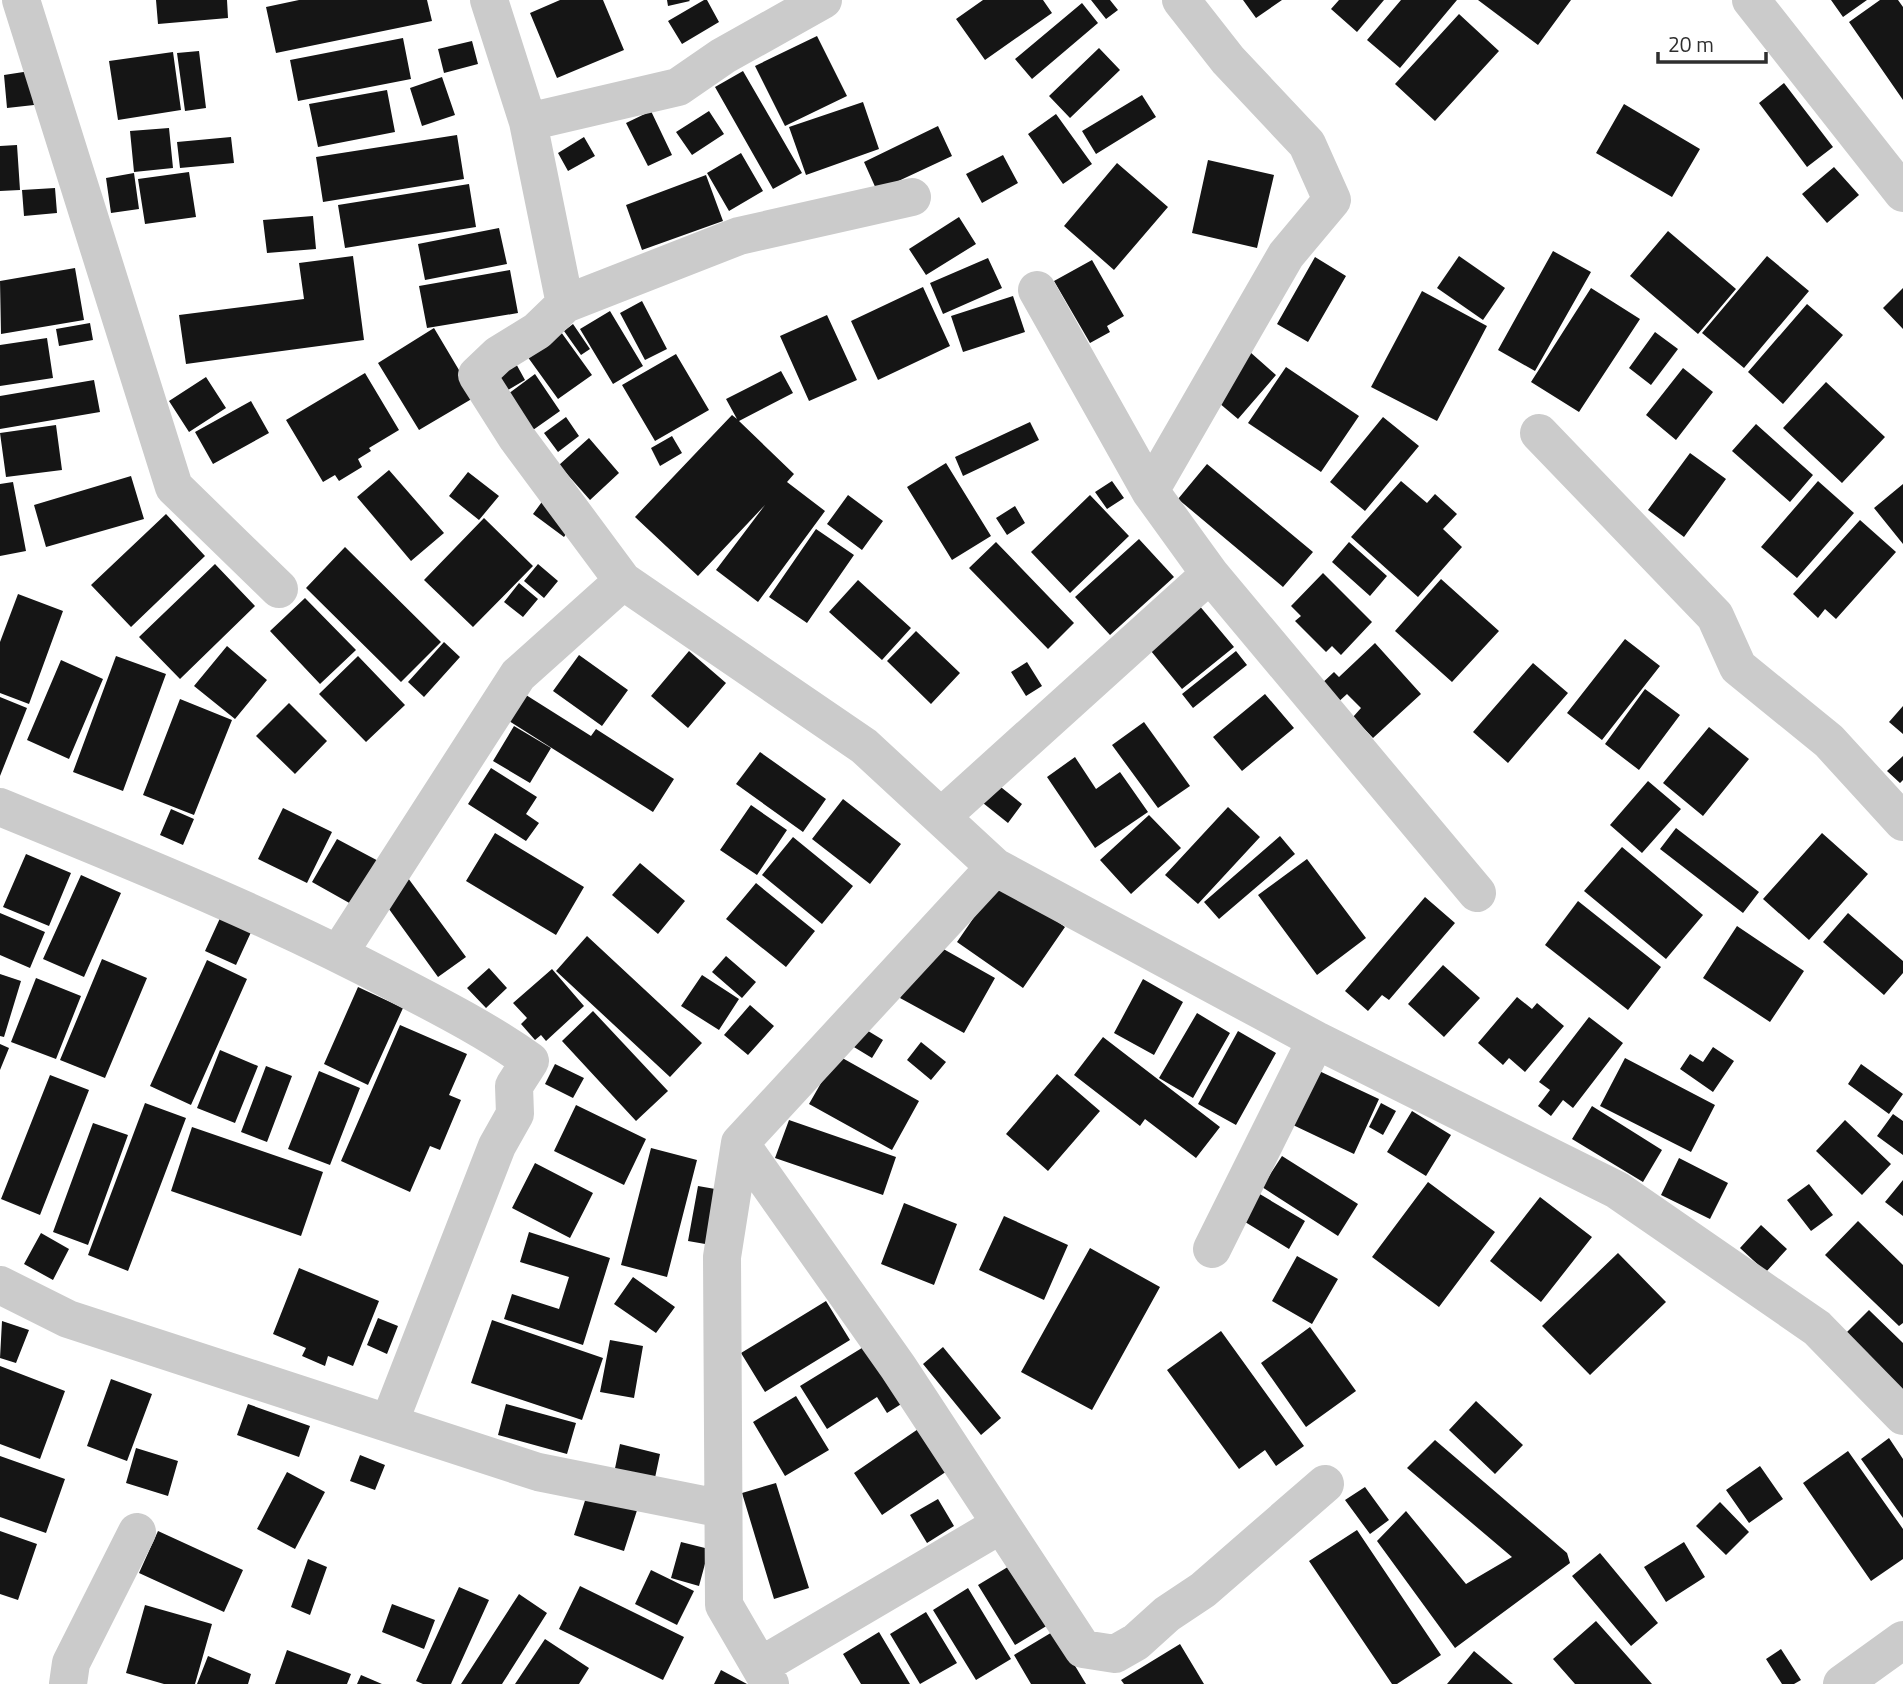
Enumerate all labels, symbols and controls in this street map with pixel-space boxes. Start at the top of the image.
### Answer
scale bar [1658,21,1766,65]
text: 20 m [1668,28,1714,60]

